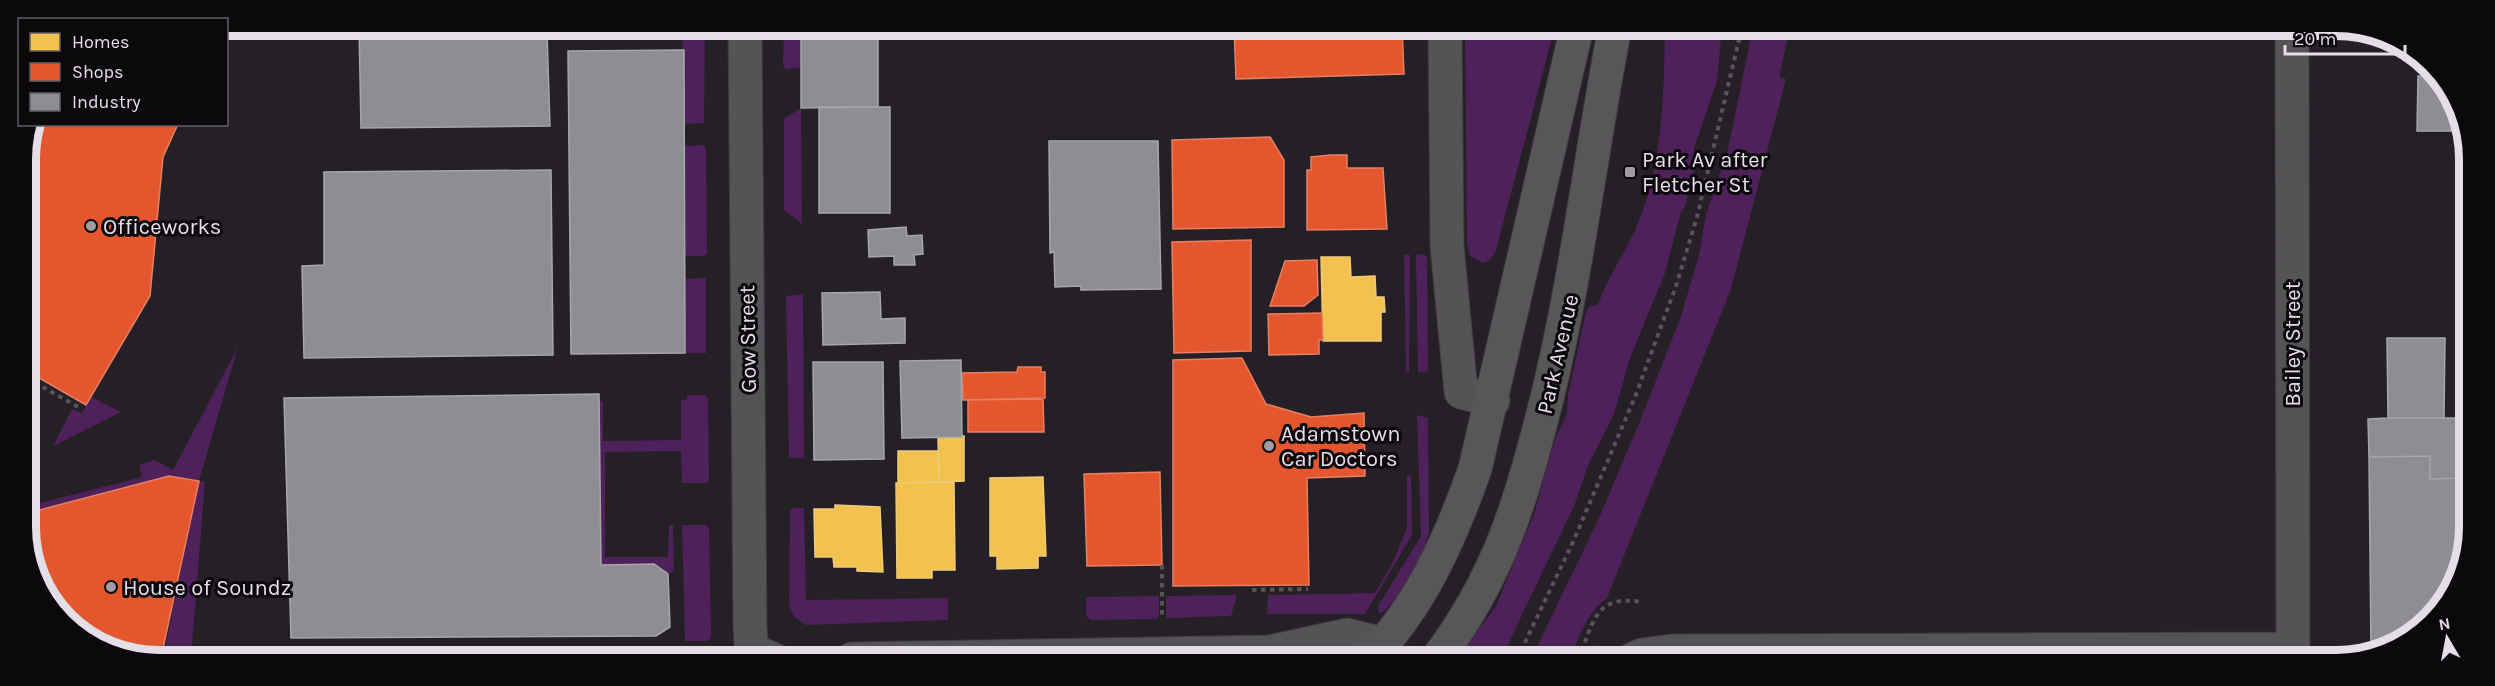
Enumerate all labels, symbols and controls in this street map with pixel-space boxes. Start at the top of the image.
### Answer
legend [18,18,228,126]
scale bar [2285,18,2405,56]
text: 20 m [2294,28,2336,50]
text: Homes [72,31,129,53]
text: Shops [72,61,124,83]
text: Industry [72,91,141,113]
place label: Park Av after Fletcher St [1642,147,1768,198]
marker: Park Av after Fletcher St [1623,165,1637,179]
place label: Officeworks [103,214,221,240]
marker: Officeworks [84,219,98,233]
street label: Bailey Street [2280,281,2306,407]
street label: Gow Street [734,285,762,393]
street label: Park Avenue [1532,292,1584,417]
place label: Adamstown Car Doctors [1281,421,1400,472]
marker: Adamstown Car Doctors [1262,439,1276,453]
place label: House of Soundz [123,575,291,601]
marker: House of Soundz [104,580,118,594]
north arrow [2417,608,2477,668]
text: N [2437,613,2452,634]

